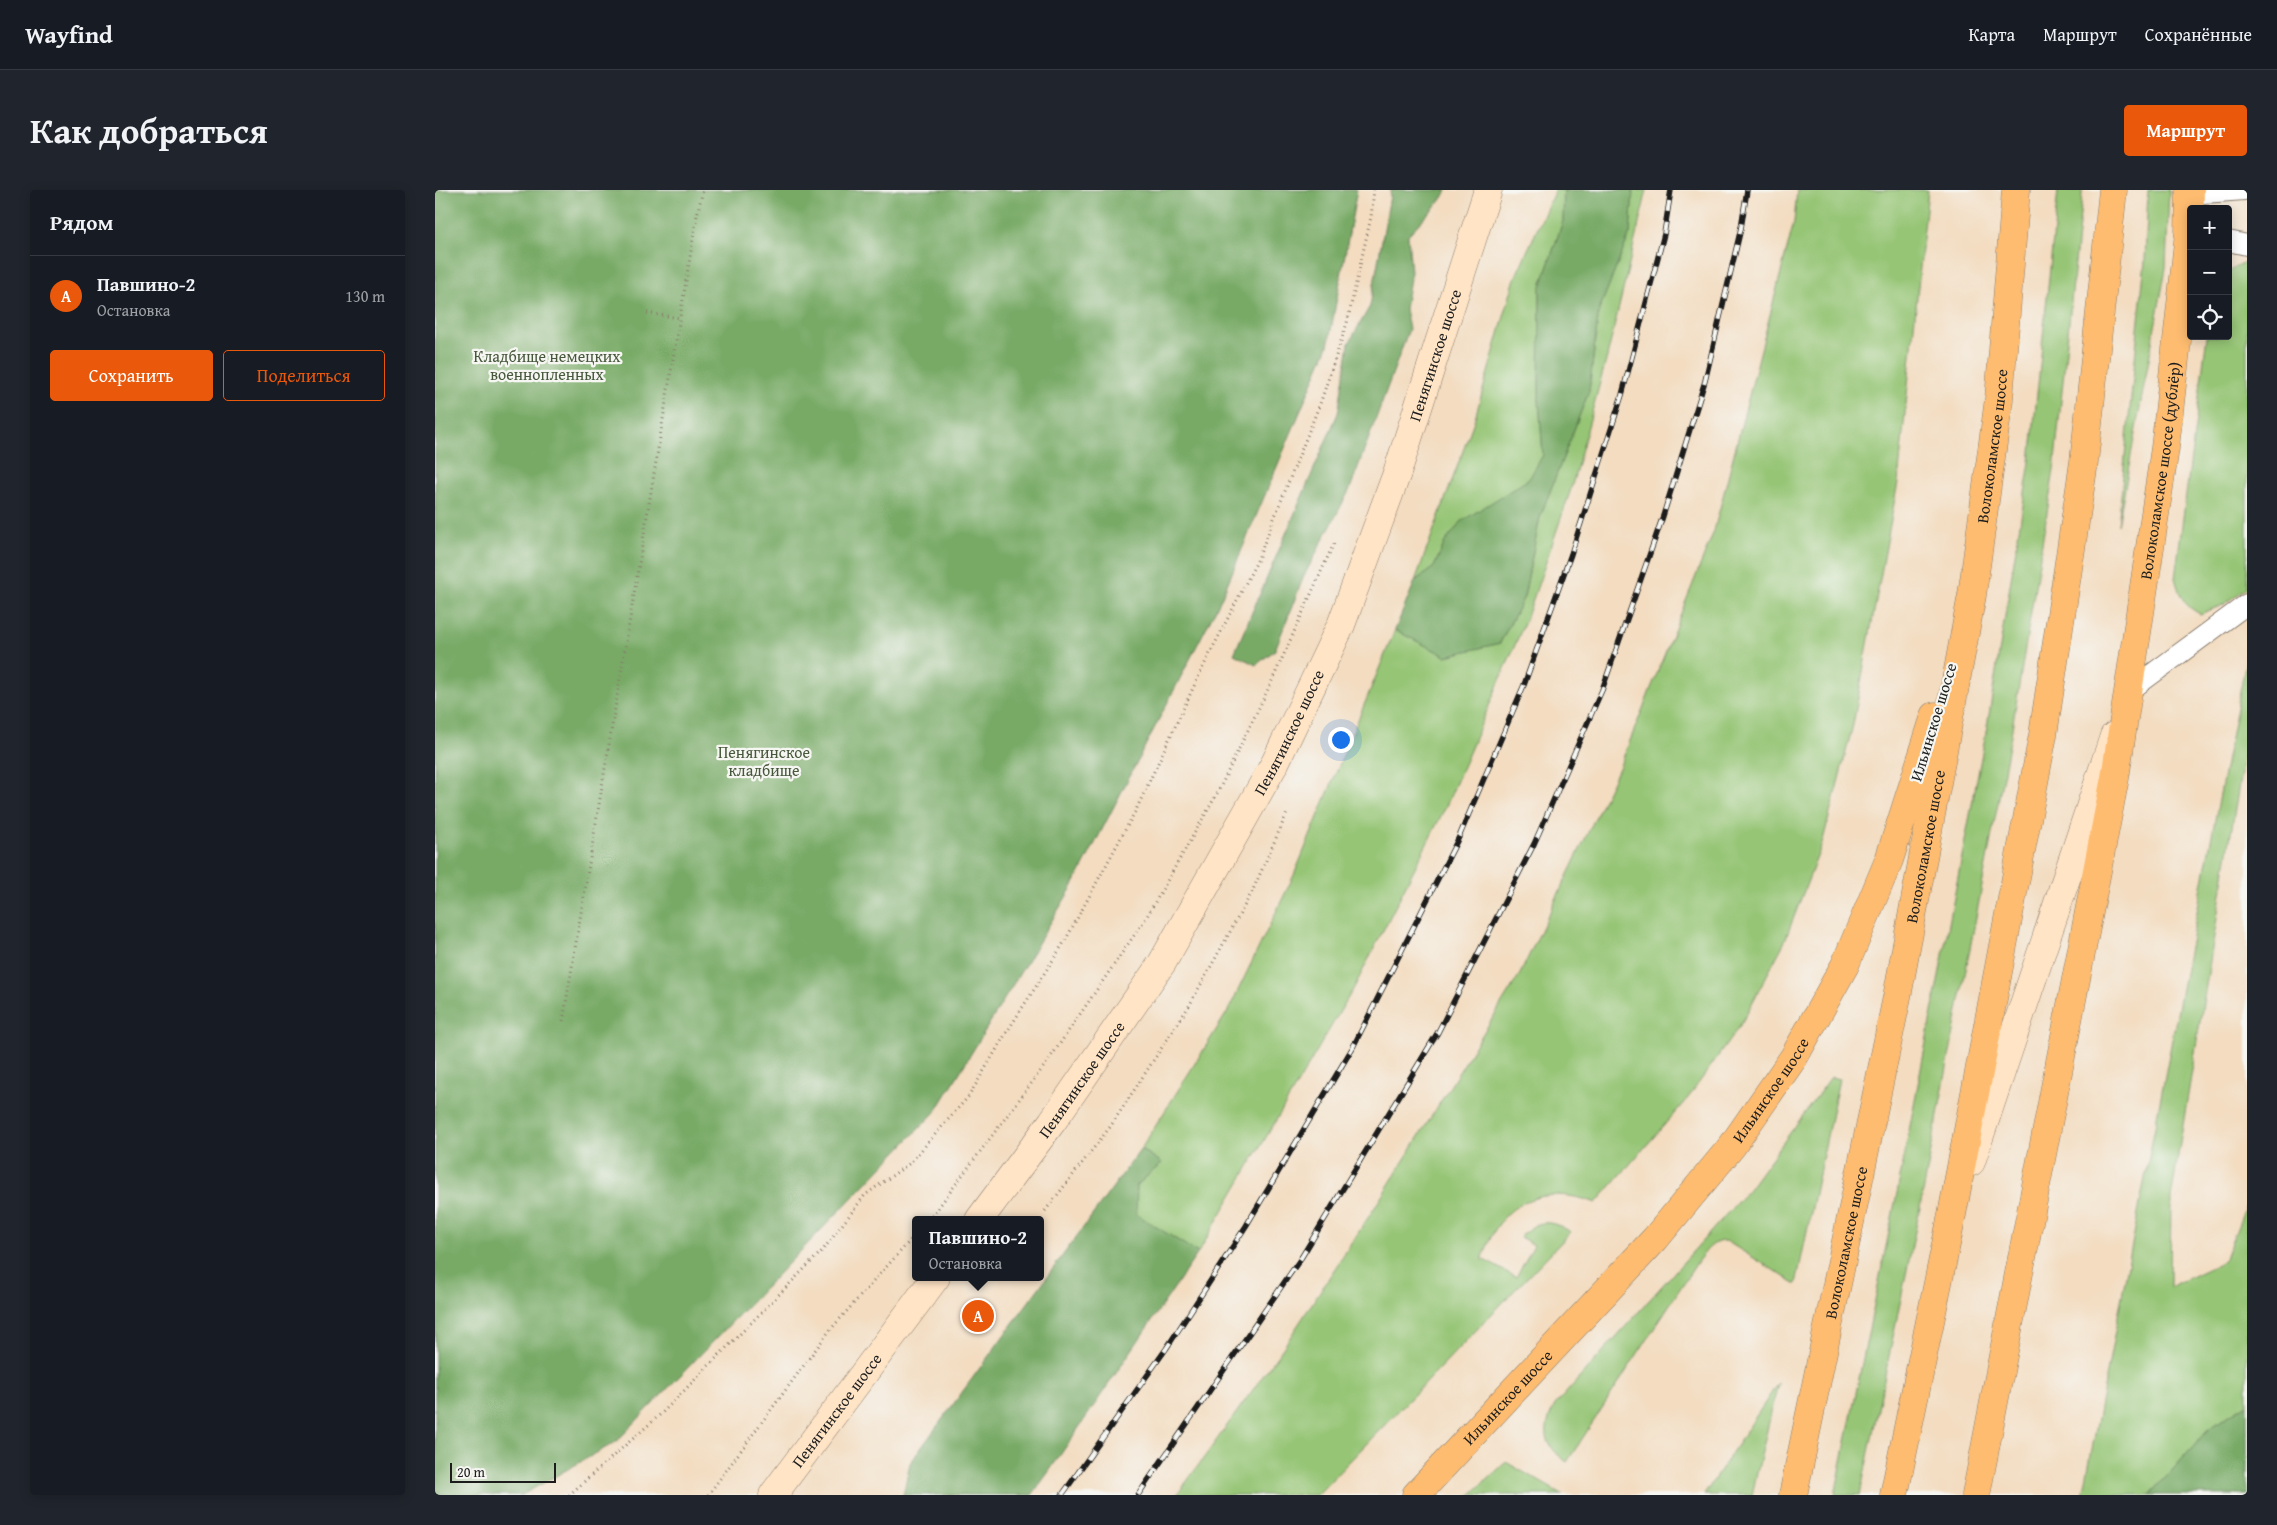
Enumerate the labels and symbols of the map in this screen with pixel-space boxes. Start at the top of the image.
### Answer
street label: Пенягинское шоссе [1402,286,1467,424]
park label: Кладбище немецких военнопленных [474,344,621,386]
street label: Волоколамское шоссе (дублёр) [2133,361,2187,581]
street label: Волоколамское шоссе [1970,368,2013,525]
street label: Ильинское шоссе [1904,660,1962,784]
street label: Пенягинское шоссе [1247,665,1330,799]
your location [1328,727,1354,753]
park label: Пенягинское кладбище [718,740,810,782]
street label: Волоколамское шоссе [1899,768,1951,925]
street label: Пенягинское шоссе [1032,1016,1130,1143]
street label: Ильинское шоссе [1726,1033,1815,1147]
street label: Волоколамское шоссе [1818,1164,1873,1321]
pin: A [962,1297,994,1335]
street label: Ильинское шоссе [1457,1344,1558,1450]
street label: Пенягинское шоссе [786,1348,887,1472]
scale bar [450,1460,556,1483]

